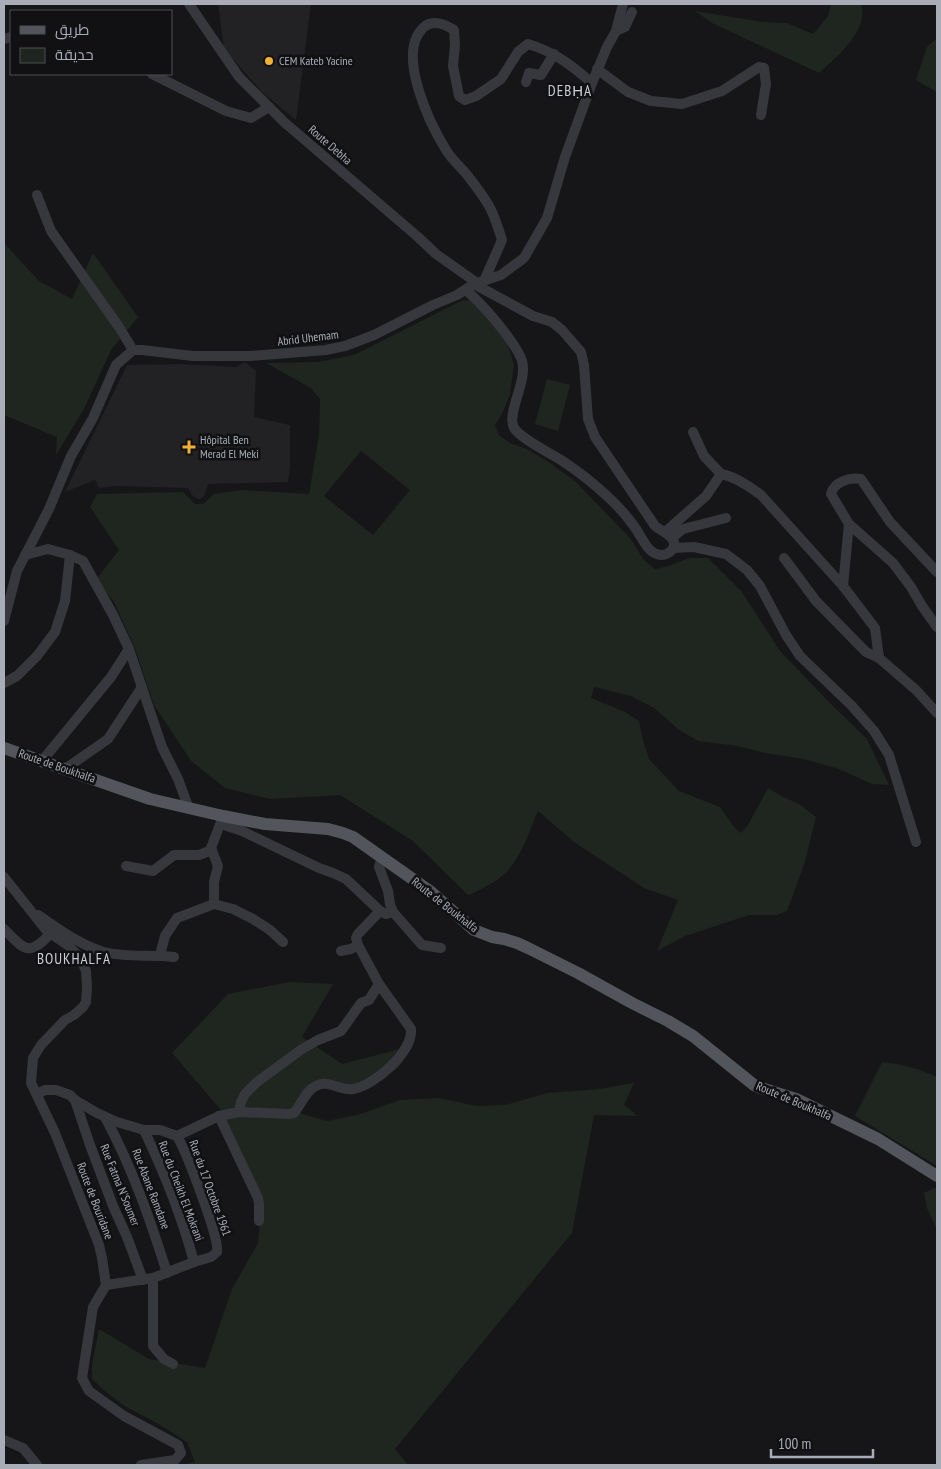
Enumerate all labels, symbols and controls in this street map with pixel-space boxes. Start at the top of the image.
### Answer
legend [10,10,172,75]
text: طريق [55,20,89,40]
text: حديقة [55,45,94,64]
place label: CEM Kateb Yacine [279,53,353,68]
marker: CEM Kateb Yacine [263,55,275,67]
district label: DEBḤA [548,81,592,100]
street label: Route Debha [305,122,355,168]
street label: Abrid Uhemam [277,326,340,349]
place label: Hôpital Ben Merad El Meki [200,432,259,461]
marker: Hôpital Ben Merad El Meki [182,440,196,454]
street label: Route de Boukhalfa [17,745,98,786]
street label: Route de Boukhalfa [409,874,482,935]
district label: BOUKHALFA [37,949,111,968]
street label: Route de Boukhalfa [754,1078,834,1123]
street label: Rue du 17 Octobre 1961 [186,1138,235,1238]
street label: Rue du Cheikh El Mokrani [155,1139,207,1243]
street label: Rue Fatma N'Soumer [97,1142,144,1229]
street label: Rue Abane Ramdane [129,1146,174,1231]
street label: Route de Bouridane [74,1160,117,1241]
scale bar [771,1426,874,1458]
text: 100 m [778,1434,811,1453]

